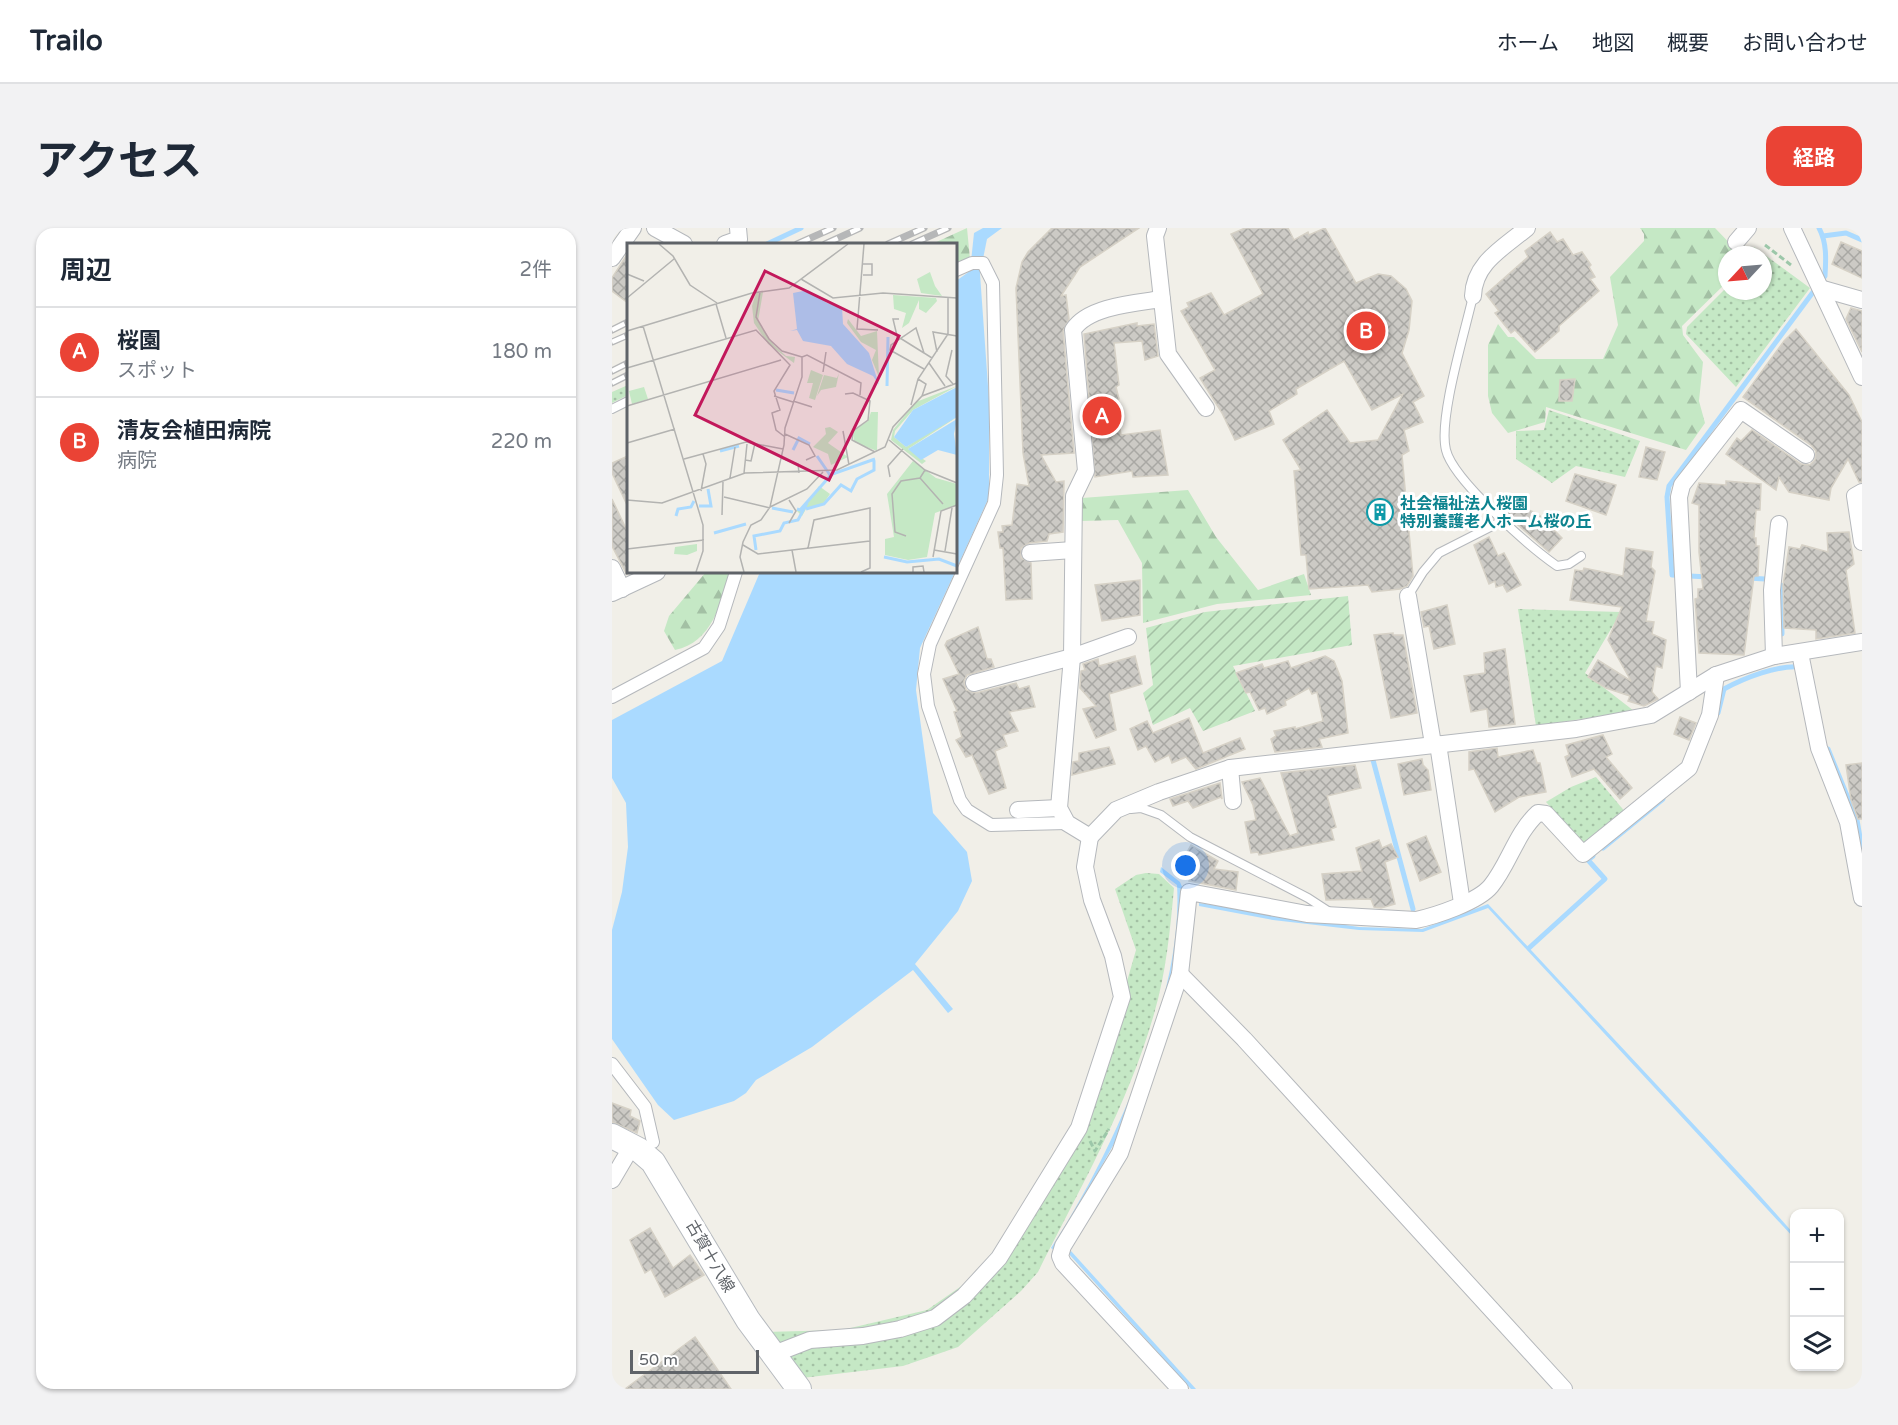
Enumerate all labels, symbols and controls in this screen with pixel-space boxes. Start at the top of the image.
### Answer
text: Trailo [30,24,103,58]
text: ホーム [1497,31,1559,56]
text: 地図 [1592,31,1634,56]
text: 概要 [1667,31,1709,56]
text: お問い合わせ [1742,31,1868,56]
button: 経路 [1766,126,1862,186]
text: アクセス [36,136,202,187]
inset map [627,243,957,573]
north arrow [1718,246,1772,300]
text: 周辺 [60,255,112,286]
text: 2件 [519,258,552,282]
pin: B [1346,308,1386,354]
text: 桜園 [117,328,161,354]
text: A [72,340,87,364]
text: 180 m [491,340,552,364]
text: スポット [117,359,197,383]
pin: A [1082,394,1122,438]
text: 清友会植田病院 [117,418,271,444]
text: B [73,430,86,454]
text: 220 m [491,430,552,454]
text: 病院 [117,449,157,473]
place label: 社会福祉法人桜園 特別養護老人ホーム桜の丘 [1400,494,1592,532]
building icon: 社会福祉法人桜園 特別養護老人ホーム桜の丘 [1365,497,1395,527]
your location [1171,851,1200,880]
map controls [1790,1209,1844,1371]
button: + [1790,1209,1844,1263]
street label: 古賀十八線 [681,1217,739,1296]
button: − [1790,1263,1844,1317]
button: layers [1790,1317,1844,1371]
scale bar [630,1347,759,1374]
text: 50 m [639,1350,678,1370]

